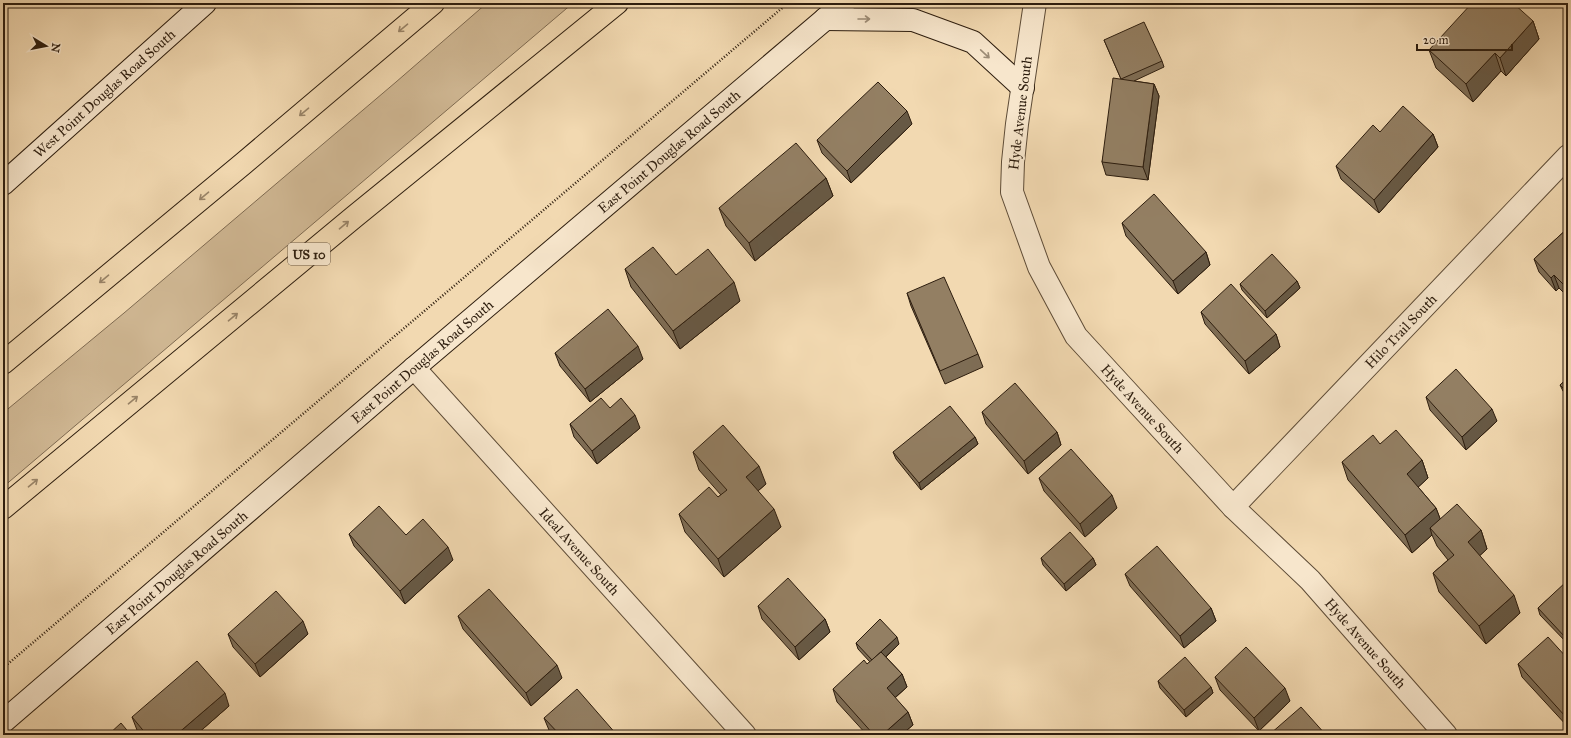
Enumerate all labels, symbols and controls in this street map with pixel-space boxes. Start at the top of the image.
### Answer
one-way arrow [857,15,870,23]
one-way arrow [398,24,408,33]
north arrow [26,26,66,66]
street label: West Point Douglas Road South [30,26,179,161]
scale bar [1417,26,1512,52]
text: 20 m [1423,33,1449,47]
text: N [48,42,63,54]
one-way arrow [980,49,990,58]
street label: Hyde Avenue South [1005,55,1036,171]
street label: East Point Douglas Road South [595,86,744,217]
one-way arrow [298,108,309,117]
one-way arrow [199,191,210,200]
one-way arrow [339,221,349,230]
road number: US 10 [288,243,330,265]
one-way arrow [99,274,110,283]
street label: Hilo Trail South [1362,291,1441,372]
street label: East Point Douglas Road South [348,296,497,427]
one-way arrow [228,313,239,322]
street label: Hyde Avenue South [1097,361,1187,457]
one-way arrow [128,396,138,405]
one-way arrow [28,479,38,488]
street label: Ideal Avenue South [535,505,623,599]
street label: East Point Douglas Road South [102,507,251,639]
street label: Hyde Avenue South [1321,595,1409,692]

